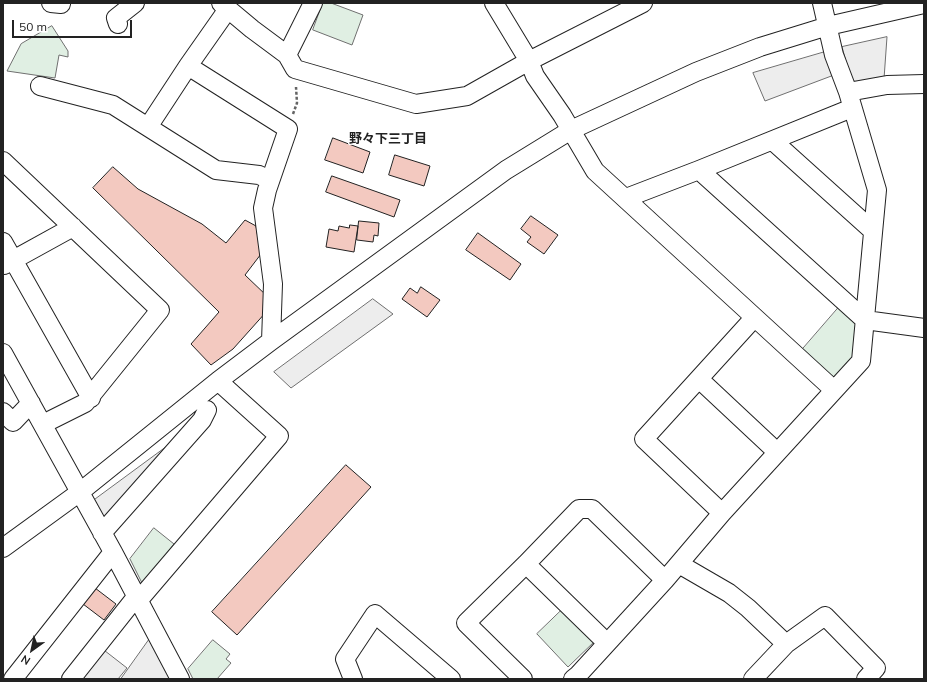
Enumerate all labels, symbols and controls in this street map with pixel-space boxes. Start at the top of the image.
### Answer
scale bar [14,12,134,38]
text: 50 m [19,19,47,34]
district label: 野々下三丁目 [349,131,427,147]
north arrow [12,630,52,670]
text: N [18,652,33,668]

